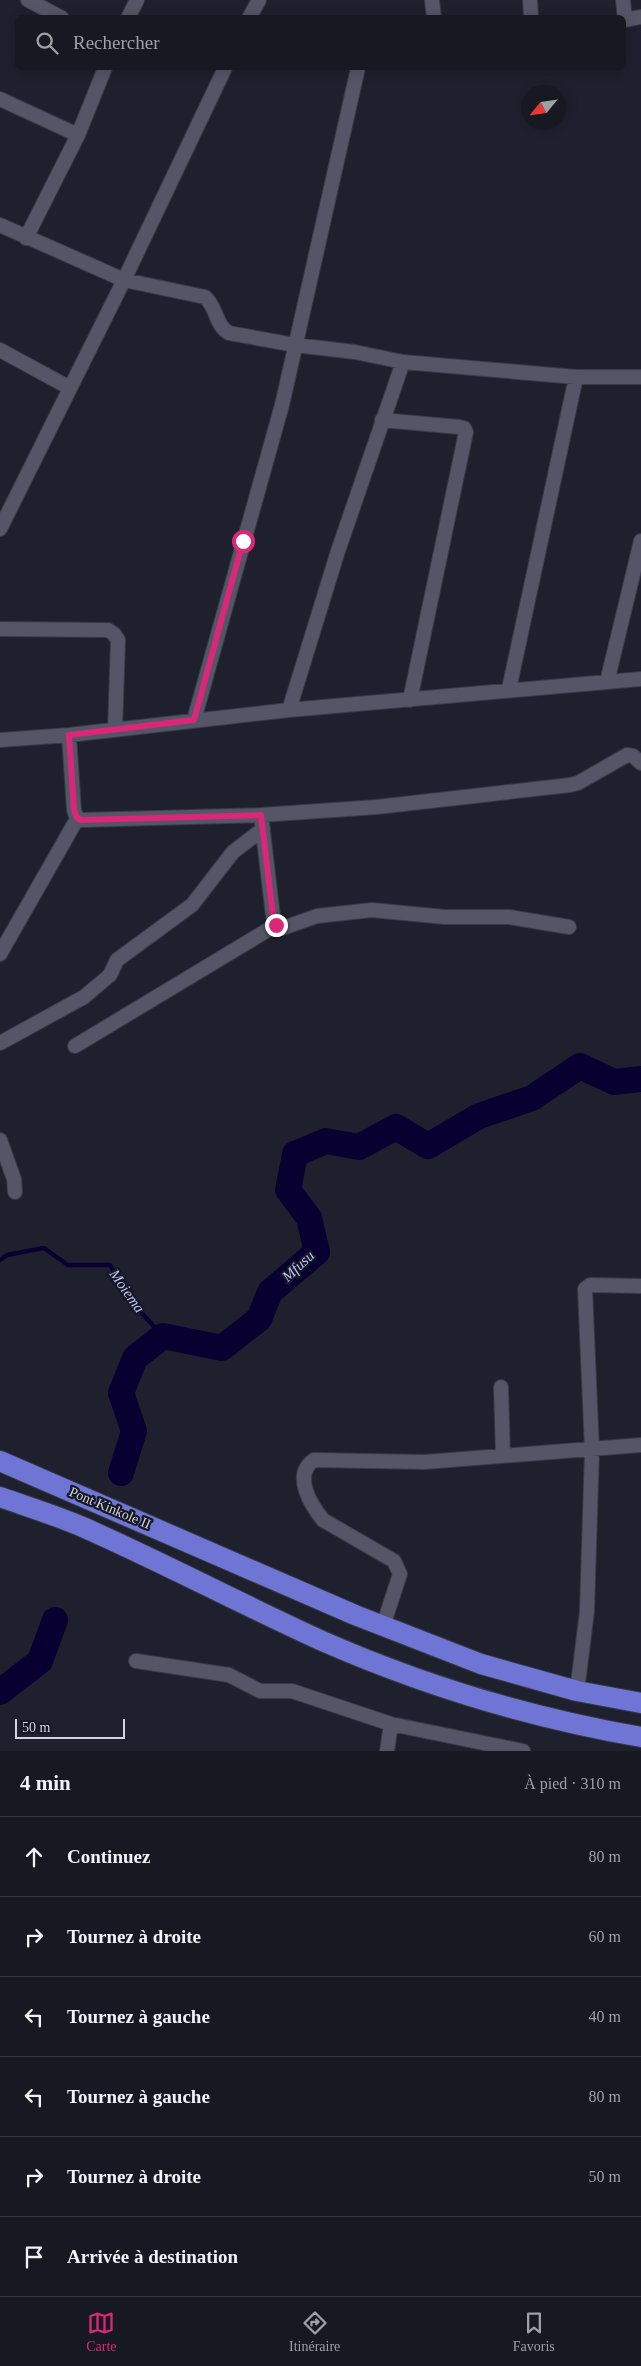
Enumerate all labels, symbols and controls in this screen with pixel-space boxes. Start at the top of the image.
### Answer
search box [15,15,626,70]
icon: search [33,29,61,57]
text: Rechercher [73,32,160,53]
north arrow [521,85,566,130]
route start [232,530,255,553]
route end [265,914,288,937]
water label: Mfusu [278,1247,317,1285]
water label: Moiema [106,1265,148,1316]
street label: Pont Kinkole II [67,1484,153,1532]
scale bar [15,1716,125,1739]
text: 50 m [22,1720,50,1735]
text: 4 min [20,1771,71,1795]
text: À pied · 310 m [524,1775,621,1792]
icon: ahead [20,1843,48,1871]
text: Continuez [67,1846,150,1867]
text: 80 m [589,1848,621,1865]
icon: right [20,1923,48,1951]
text: Tournez à droite [67,1926,201,1947]
text: 60 m [589,1928,621,1945]
icon: left [20,2003,48,2031]
text: Tournez à gauche [67,2006,210,2027]
text: 40 m [589,2008,621,2025]
icon: left [20,2083,48,2111]
text: Tournez à gauche [67,2086,210,2107]
text: 80 m [589,2088,621,2105]
icon: right [20,2163,48,2191]
text: Tournez à droite [67,2166,201,2187]
text: 50 m [589,2168,621,2185]
icon: arrive [20,2243,48,2271]
text: Arrivée à destination [67,2246,238,2267]
tab: Carte [86,2309,117,2355]
tab: Itinéraire [289,2309,340,2355]
tab: Favoris [513,2309,555,2355]

